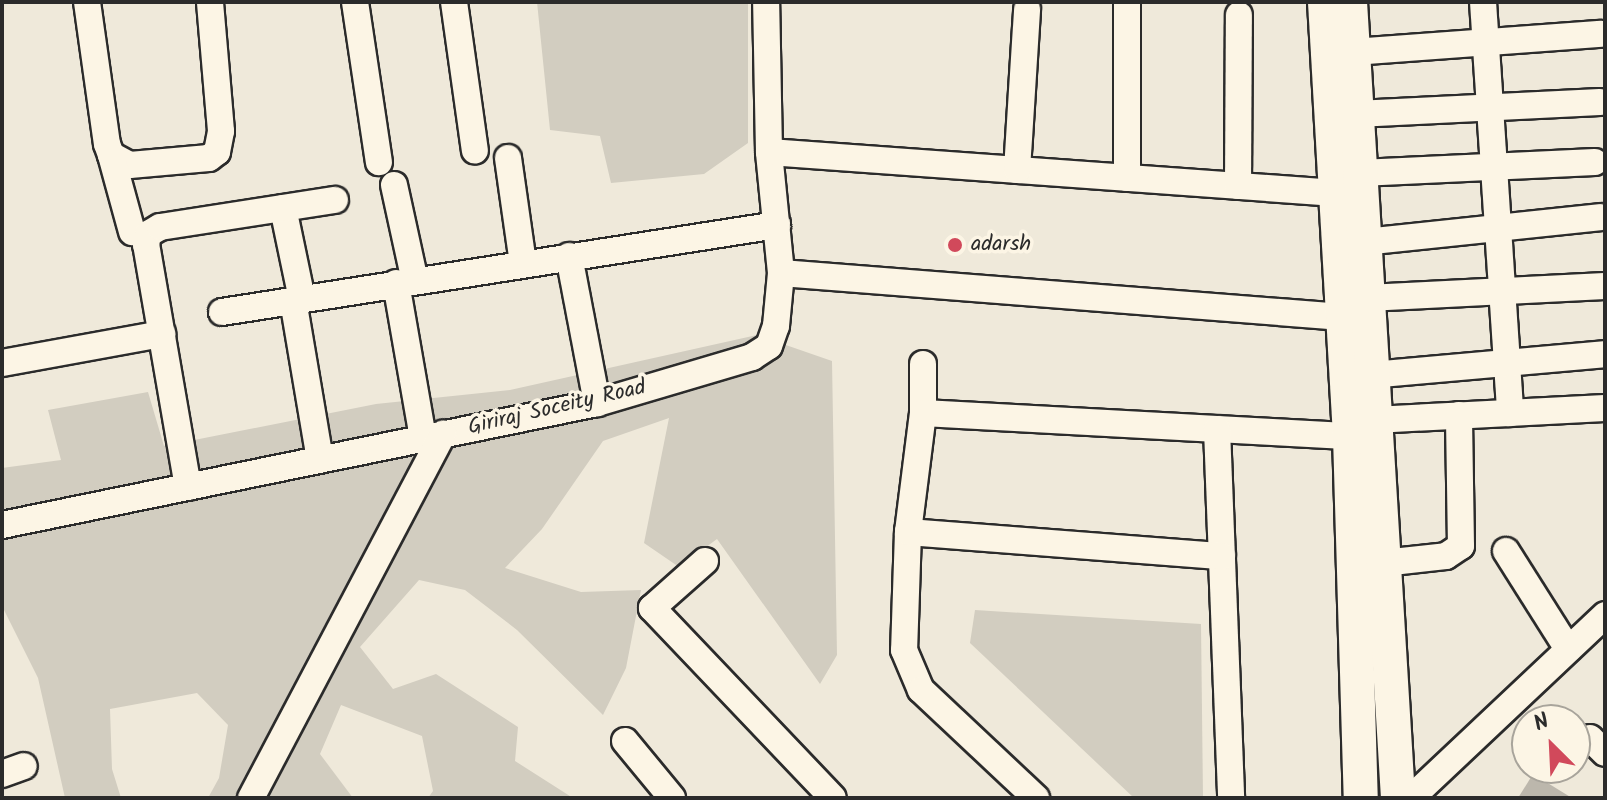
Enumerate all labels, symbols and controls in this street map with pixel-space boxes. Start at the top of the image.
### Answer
place label: adarsh [971,232,1031,258]
marker: adarsh [946,236,964,254]
street label: Giriraj Soceity Road [466,375,648,441]
north arrow [1511,704,1591,784]
text: N [1528,705,1555,742]

